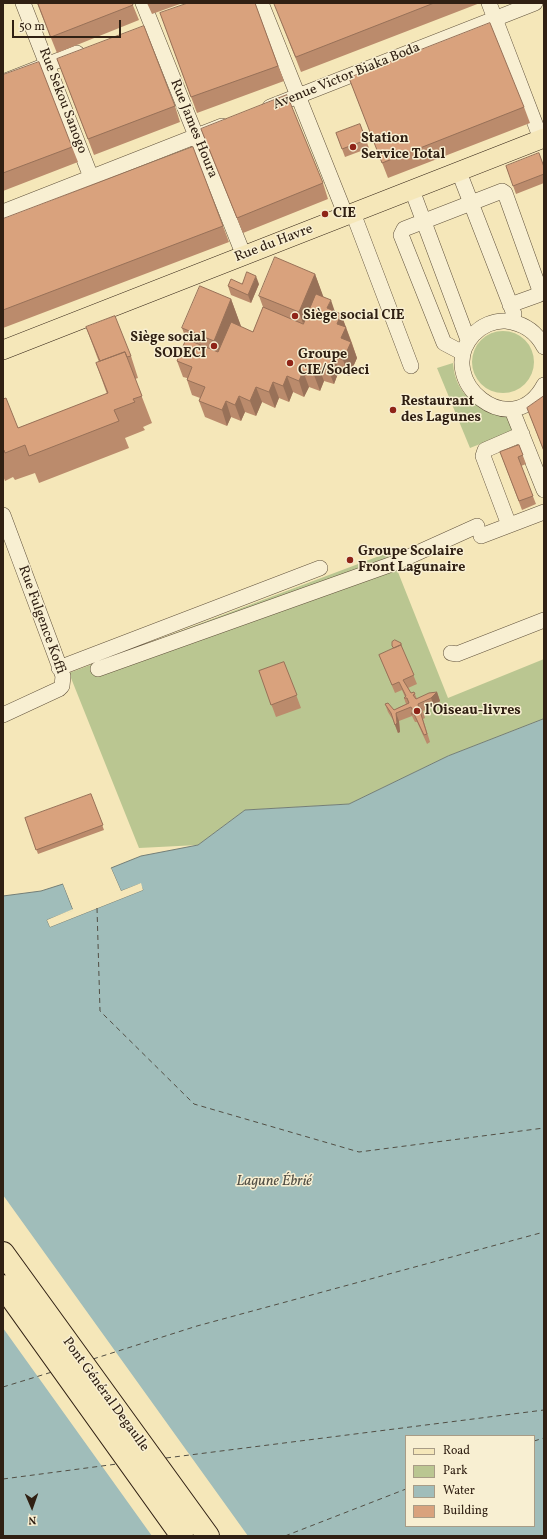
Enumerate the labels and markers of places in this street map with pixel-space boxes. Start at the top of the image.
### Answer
place label: Station Service Total [361,131,445,164]
marker: Station Service Total [348,142,358,152]
place label: CIE [333,206,356,222]
marker: CIE [320,209,330,219]
place label: Siège social CIE [303,308,405,324]
marker: Siège social CIE [290,311,300,321]
place label: Siège social SODECI [130,330,206,362]
marker: Siège social SODECI [209,341,219,351]
place label: Groupe CIE/Sodeci [298,347,369,380]
marker: Groupe CIE/Sodeci [285,358,295,368]
place label: Restaurant des Lagunes [401,394,481,426]
marker: Restaurant des Lagunes [388,405,398,415]
place label: Groupe Scolaire Front Lagunaire [358,544,465,576]
marker: Groupe Scolaire Front Lagunaire [345,555,355,565]
place label: l'Oiseau-livres [425,703,521,719]
marker: l'Oiseau-livres [412,706,422,716]

